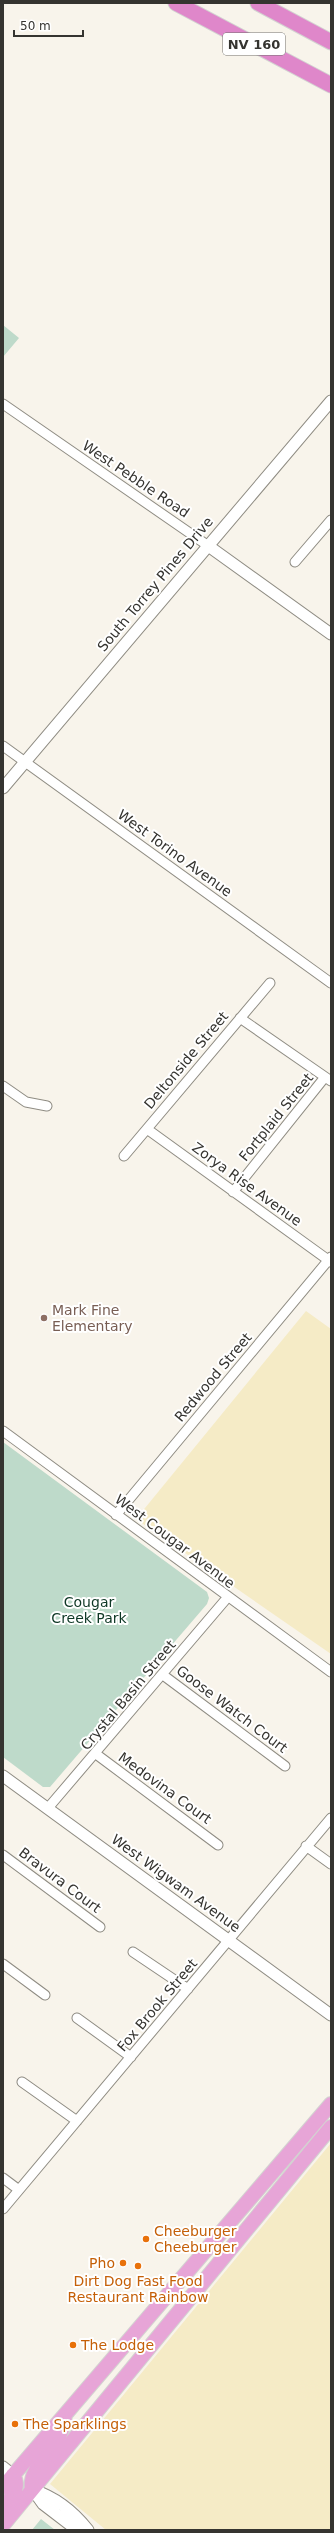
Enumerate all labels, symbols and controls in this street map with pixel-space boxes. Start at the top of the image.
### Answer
scale bar [14,12,83,38]
text: 50 m [20,19,51,33]
road number: NV 160 [223,33,285,55]
street label: West Pebble Road [80,437,192,521]
street label: South Torrey Pines Drive [94,513,216,655]
street label: West Torino Avenue [115,806,235,900]
street label: Deltonside Street [141,1008,232,1112]
street label: Fortplaid Street [236,1069,317,1164]
street label: Zorya Rise Avenue [189,1139,305,1229]
place label: Mark Fine Elementary [52,1302,133,1334]
marker: Mark Fine Elementary [39,1313,49,1323]
street label: Redwood Street [171,1329,255,1425]
street label: West Cougar Avenue [112,1491,238,1591]
park label: Cougar Creek Park [51,1594,128,1626]
street label: Crystal Basin Street [77,1636,179,1753]
street label: Goose Watch Court [173,1662,291,1756]
street label: Medovina Court [116,1749,215,1827]
street label: West Wigwam Avenue [108,1831,244,1935]
street label: Bravura Court [16,1844,104,1916]
street label: Fox Brook Street [114,1955,201,2054]
place label: Cheeburger Cheeburger [154,2223,237,2255]
marker: Cheeburger Cheeburger [141,2234,151,2244]
place label: Pho [89,2255,115,2271]
marker: Pho [118,2258,128,2268]
marker: Dirt Dog Fast Food Restaurant Rainbow [133,2261,143,2271]
place label: Dirt Dog Fast Food Restaurant Rainbow [68,2273,208,2305]
place label: The Lodge [80,2337,154,2353]
marker: The Lodge [68,2340,78,2350]
place label: The Sparklings [22,2416,127,2432]
marker: The Sparklings [10,2419,20,2429]

